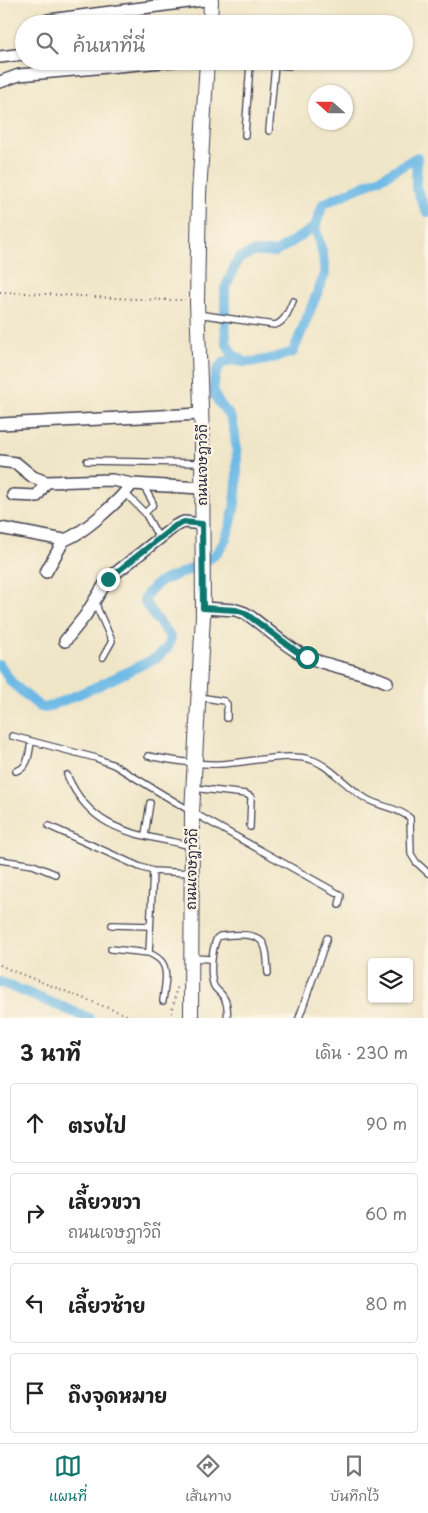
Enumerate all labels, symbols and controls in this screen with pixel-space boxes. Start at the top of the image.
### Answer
search box [15,15,413,70]
icon: search [33,29,61,57]
text: ค้นหาที่นี่ [73,30,145,58]
north arrow [308,85,353,130]
street label: ถนนเจษฎาวิถี [191,424,212,506]
route end [97,568,120,591]
route start [296,646,319,669]
street label: ถนนเจษฎาวิถี [180,828,202,910]
map controls [368,958,413,1003]
button: layers [368,958,413,1003]
text: 3 นาที [20,1036,81,1068]
text: เดิน · 230 m [315,1040,408,1064]
icon: ahead [21,1109,49,1137]
text: ตรงไป [68,1111,126,1139]
text: 90 m [366,1111,407,1135]
text: เลี้ยวขวา [68,1187,141,1215]
icon: right [21,1199,49,1227]
text: 60 m [365,1201,407,1225]
text: ถนนเจษฎาวิถี [68,1219,161,1243]
icon: left [21,1289,49,1317]
text: เลี้ยวซ้าย [68,1291,145,1319]
text: 80 m [365,1291,407,1315]
icon: arrive [21,1379,49,1407]
text: ถึงจุดหมาย [68,1381,167,1409]
tab: แผนที่ [49,1452,87,1506]
tab: เส้นทาง [185,1452,231,1506]
tab: บันทึกไว้ [330,1452,379,1506]

